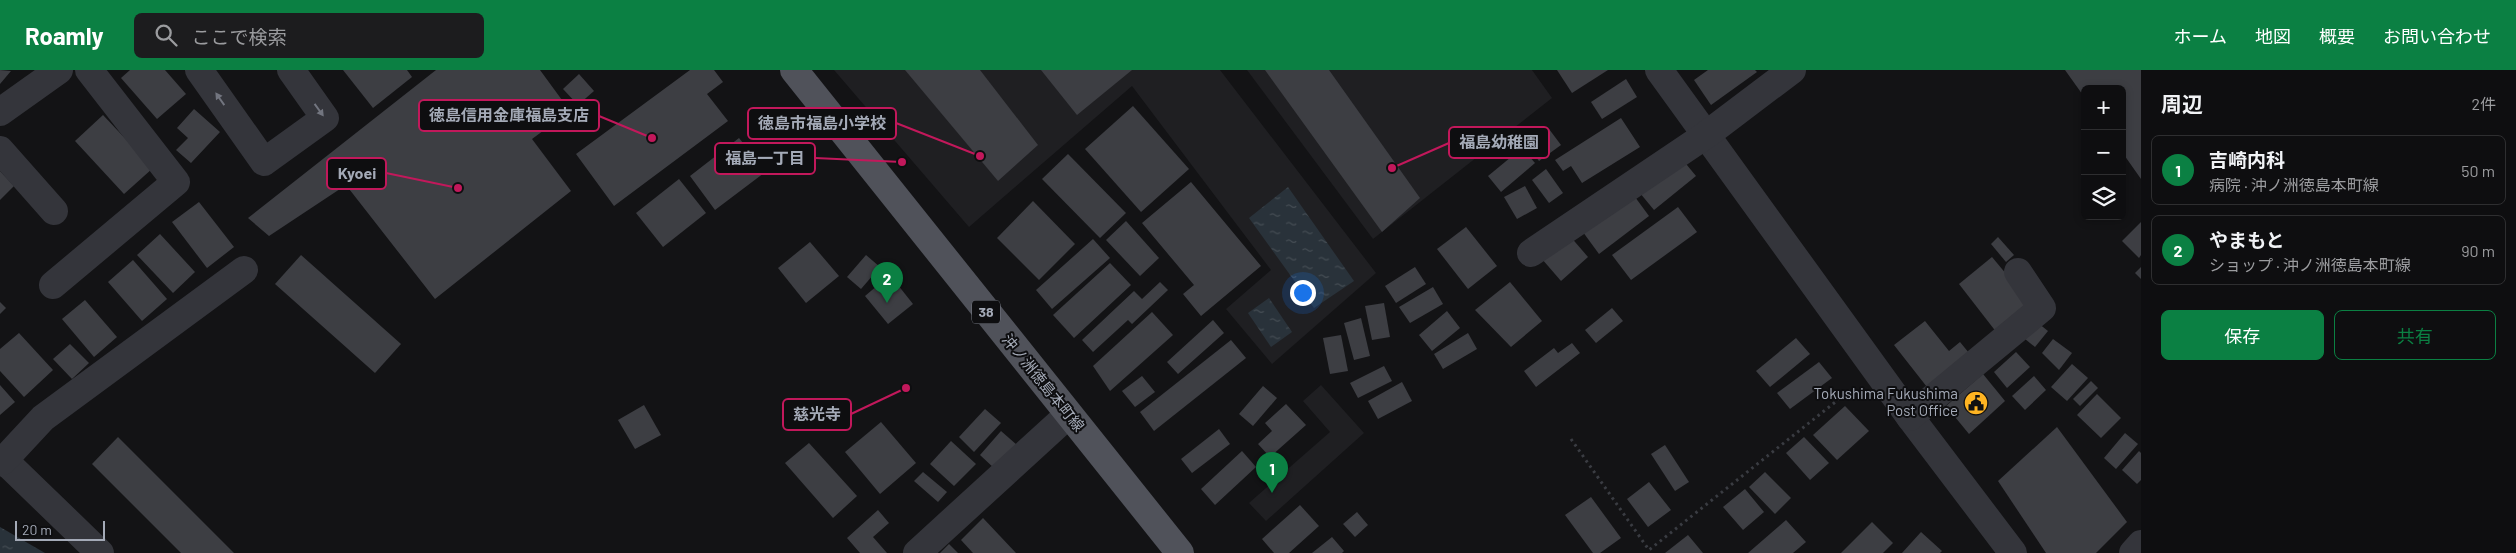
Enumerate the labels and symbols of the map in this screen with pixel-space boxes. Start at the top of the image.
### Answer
one-way arrow [215,93,225,106]
callout: 徳島信用金庫福島支店 [419,100,599,131]
one-way arrow [314,103,325,116]
text: 徳島信用金庫福島支店 [429,105,589,124]
callout: 徳島市福島小学校 [748,108,896,139]
text: 徳島市福島小学校 [758,113,886,132]
callout: 福島幼稚園 [1449,127,1549,158]
text: 福島幼稚園 [1459,132,1539,151]
callout: 福島一丁目 [715,143,815,174]
text: 福島一丁目 [725,148,805,167]
callout: Kyoei [327,158,386,189]
text: Kyoei [338,163,376,182]
pin: 2 [871,262,903,303]
your location [1290,280,1316,306]
road number: 38 [972,300,1000,323]
street label: 沖ノ洲徳島本町線 [999,330,1089,435]
place label: Tokushima Fukushima Post Office [1814,384,1958,419]
public building icon: Tokushima Fukushima Post Office [1963,390,1989,416]
callout: 慈光寺 [783,399,851,430]
text: 慈光寺 [793,404,841,423]
pin: 1 [1256,452,1288,493]
scale bar [15,518,105,541]

